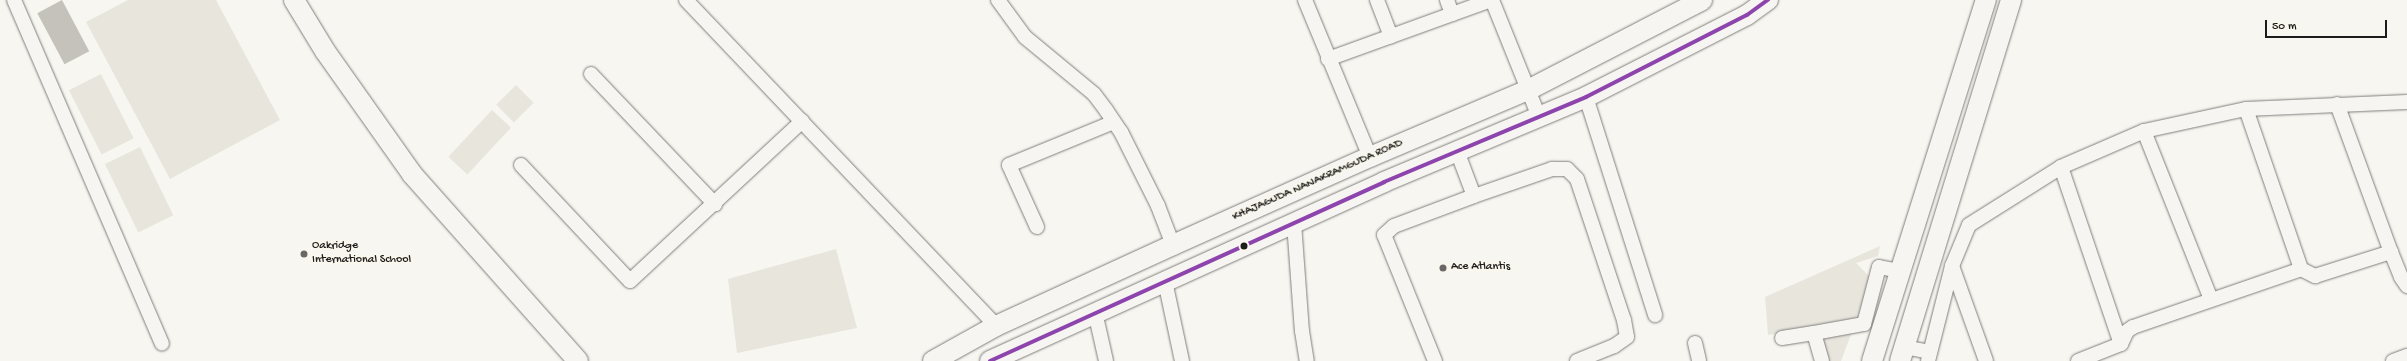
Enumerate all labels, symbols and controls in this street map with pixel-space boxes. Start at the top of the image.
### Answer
scale bar [2267,12,2389,38]
text: 50 m [2272,20,2297,34]
street label: KHAJAGUDA NANAKRAMGUDA ROAD [1231,137,1405,225]
place label: Oakridge International School [312,240,411,268]
unlabelled marker [1239,241,1249,251]
marker: Oakridge International School [299,249,309,259]
place label: Ace Atlantis [1451,261,1510,275]
marker: Ace Atlantis [1438,263,1448,273]

